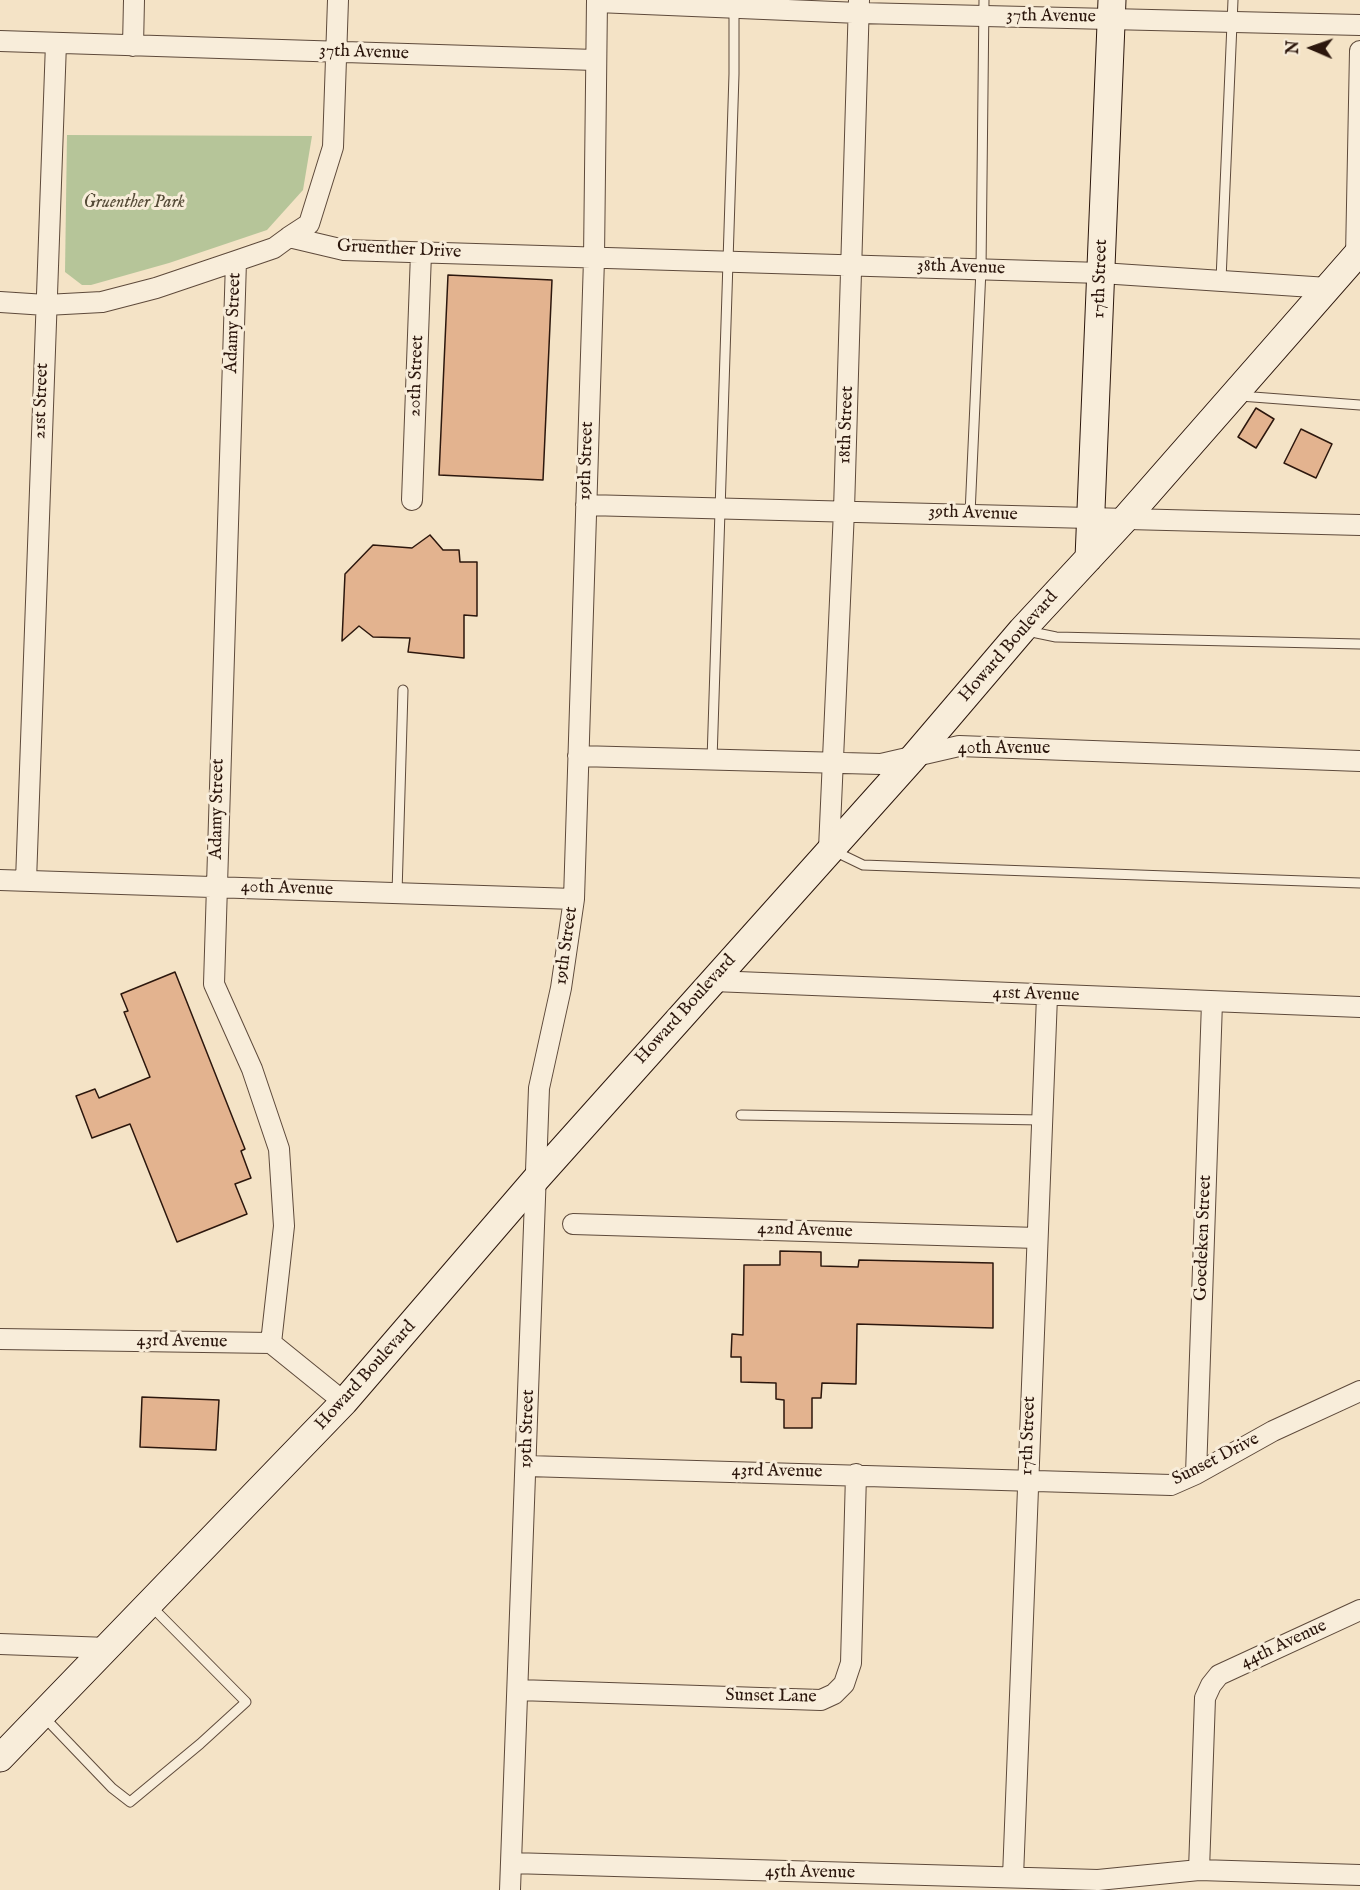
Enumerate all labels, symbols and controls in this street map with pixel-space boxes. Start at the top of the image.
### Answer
street label: 37th Avenue [1006,5,1096,29]
north arrow [1282,18,1342,78]
text: N [1284,40,1304,55]
street label: 37th Avenue [319,41,409,65]
park label: Gruenther Park [83,192,185,214]
street label: Gruenther Drive [336,236,462,264]
street label: 17th Street [1089,239,1113,319]
street label: 38th Avenue [916,256,1006,280]
street label: Adamy Street [221,272,247,374]
street label: 20th Street [405,335,429,417]
street label: 21st Street [30,362,54,440]
street label: 18th Street [835,386,859,464]
street label: 19th Street [575,421,599,501]
street label: 39th Avenue [928,502,1018,526]
street label: Howard Boulevard [955,587,1063,707]
street label: 40th Avenue [958,738,1050,760]
street label: Adamy Street [206,758,230,860]
street label: 40th Avenue [240,877,334,901]
street label: 19th Street [551,905,583,987]
street label: Howard Boulevard [631,951,741,1069]
street label: 41st Avenue [992,983,1080,1007]
street label: Goedeken Street [1191,1175,1217,1301]
street label: 42nd Avenue [757,1219,853,1243]
street label: Howard Boulevard [311,1317,421,1435]
street label: 43rd Avenue [136,1330,228,1354]
street label: 19th Street [516,1389,540,1469]
street label: 17th Street [1017,1396,1041,1476]
street label: Sunset Drive [1169,1429,1263,1491]
street label: 43rd Avenue [731,1460,823,1484]
street label: 44th Avenue [1238,1616,1330,1674]
street label: Sunset Lane [725,1685,817,1709]
street label: 45th Avenue [765,1861,855,1885]

